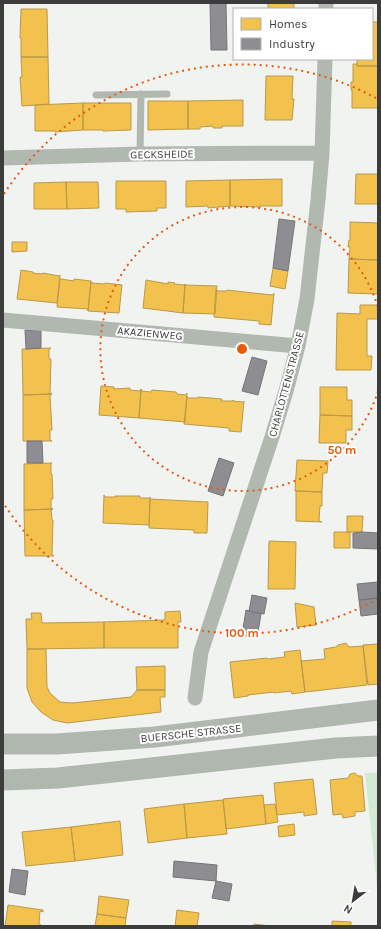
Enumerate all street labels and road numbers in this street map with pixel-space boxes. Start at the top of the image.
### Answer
street label: GECKSHEIDE [130,147,194,162]
street label: AKAZIENWEG [117,324,183,343]
street label: CHARLOTTENSTRASSE [266,330,307,438]
street label: BUERSCHE STRASSE [140,722,242,745]

